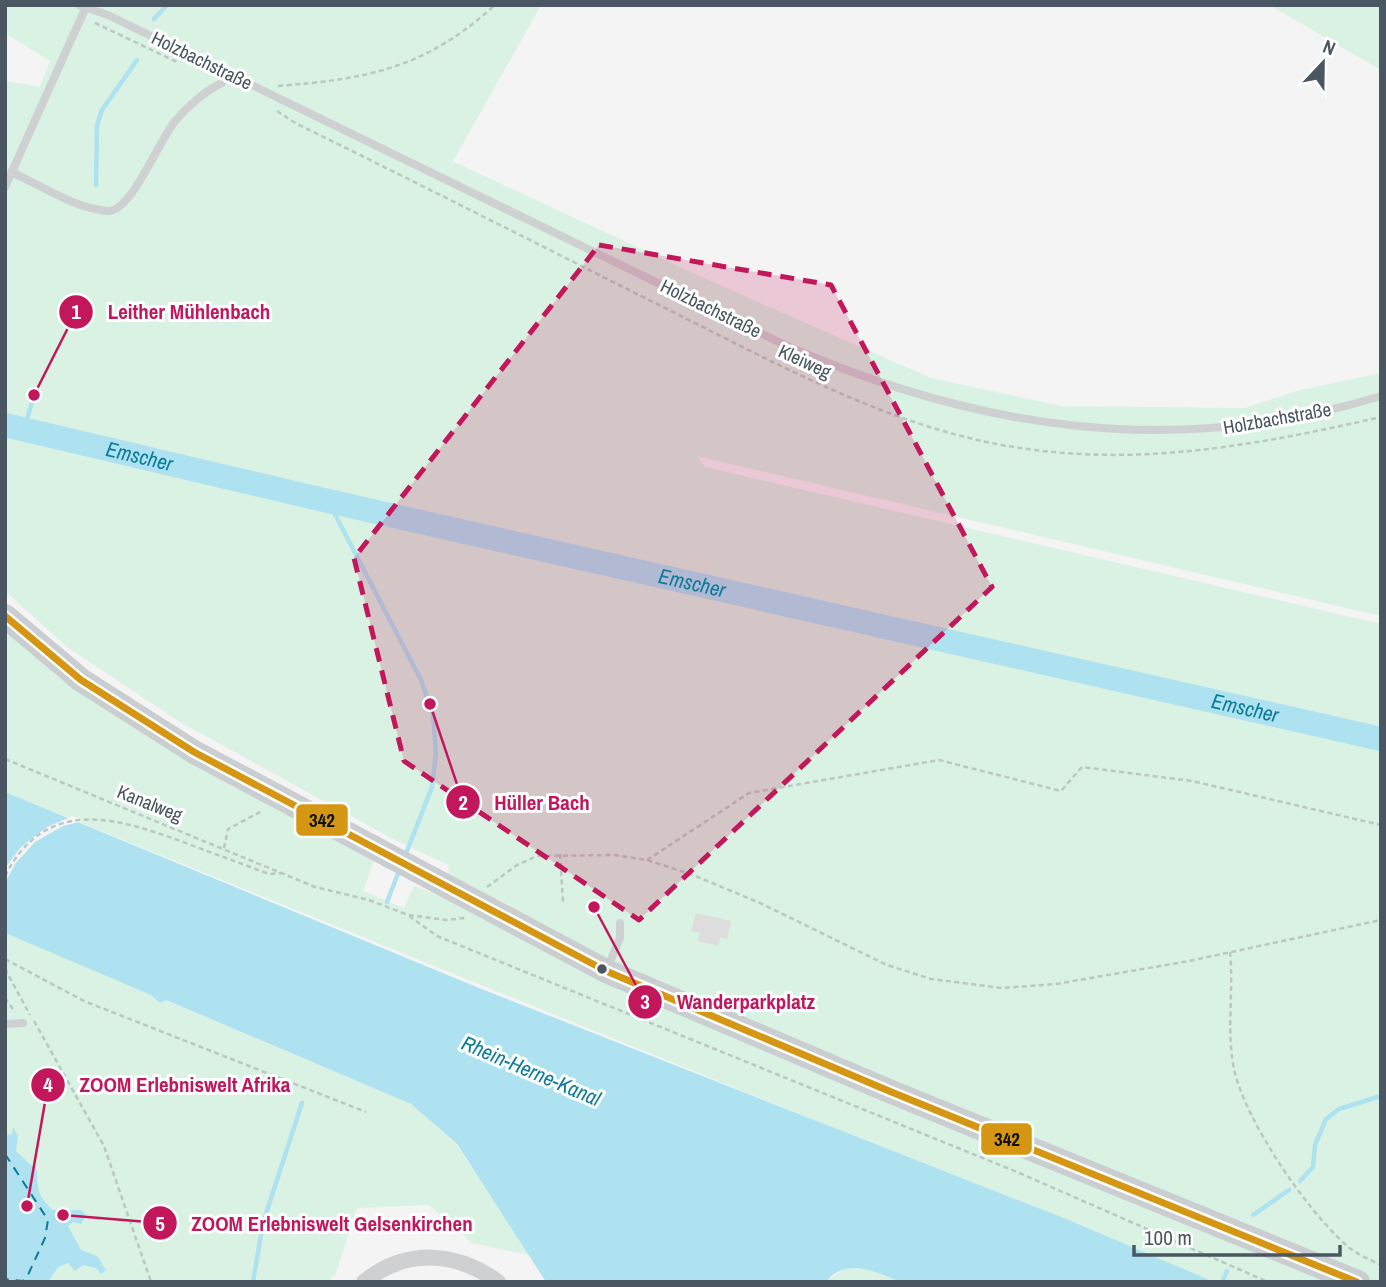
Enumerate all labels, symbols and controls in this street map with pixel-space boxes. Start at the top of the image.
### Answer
street label: Holzbachstraße [147,24,257,96]
north arrow [1288,28,1358,98]
text: N [1319,33,1339,61]
street label: Holzbachstraße [656,272,766,344]
callout: Leither Mühlenbach [59,291,285,333]
text: 1 [71,297,81,326]
text: Leither Mühlenbach [108,297,270,326]
street label: Kleiweg [774,338,836,385]
street label: Holzbachstraße [1221,396,1333,440]
water label: Emscher [103,434,177,478]
water label: Emscher [656,561,730,605]
water label: Emscher [1209,686,1283,730]
street label: Kanalweg [113,778,187,828]
callout: Hüller Bach [445,781,604,823]
text: 2 [458,788,468,817]
text: Hüller Bach [494,788,590,817]
line badge: 342 [295,803,349,837]
text: 342 [309,807,335,833]
unlabelled marker [595,962,609,976]
callout: Wanderparkplatz [627,981,829,1023]
text: 3 [640,987,650,1016]
text: Wanderparkplatz [677,987,815,1016]
water label: Rhein-Herne-Kanal [457,1028,606,1113]
callout: ZOOM Erlebniswelt Afrika [30,1064,305,1106]
text: 4 [43,1070,53,1099]
text: ZOOM Erlebniswelt Afrika [80,1070,291,1099]
line badge: 342 [980,1122,1033,1156]
text: 342 [994,1126,1020,1152]
callout: ZOOM Erlebniswelt Gelsenkirchen [142,1202,486,1244]
text: 5 [155,1209,165,1238]
text: ZOOM Erlebniswelt Gelsenkirchen [191,1209,473,1238]
scale bar [1134,1214,1340,1258]
text: 100 m [1144,1223,1192,1252]

